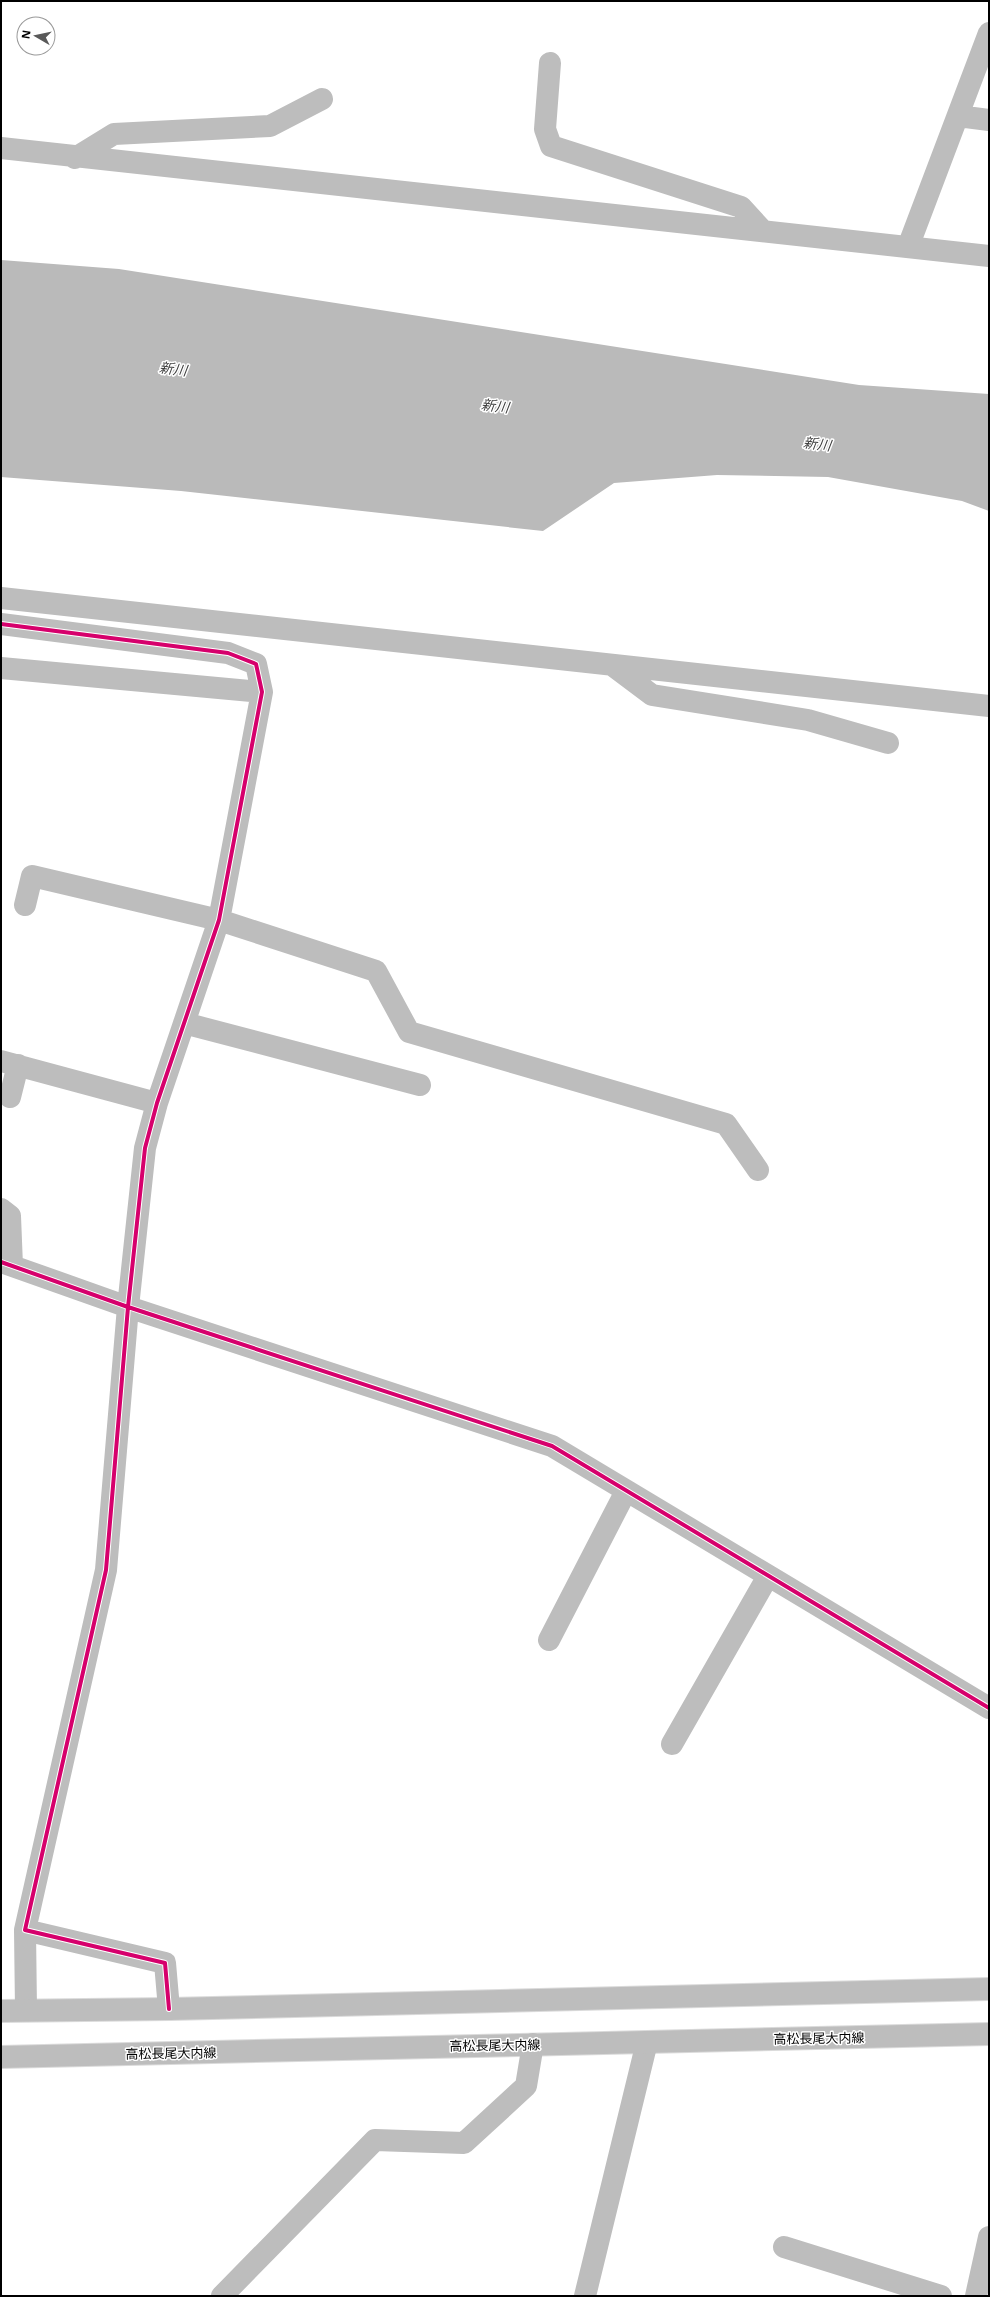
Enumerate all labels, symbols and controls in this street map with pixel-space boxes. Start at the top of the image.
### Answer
north arrow [16,16,56,56]
text: N [18,29,34,40]
water label: 新川 [158,357,190,380]
water label: 新川 [480,394,512,417]
water label: 新川 [802,432,834,455]
street label: 高松長尾大内線 [773,2028,865,2048]
street label: 高松長尾大内線 [449,2035,541,2055]
street label: 高松長尾大内線 [125,2043,217,2063]

